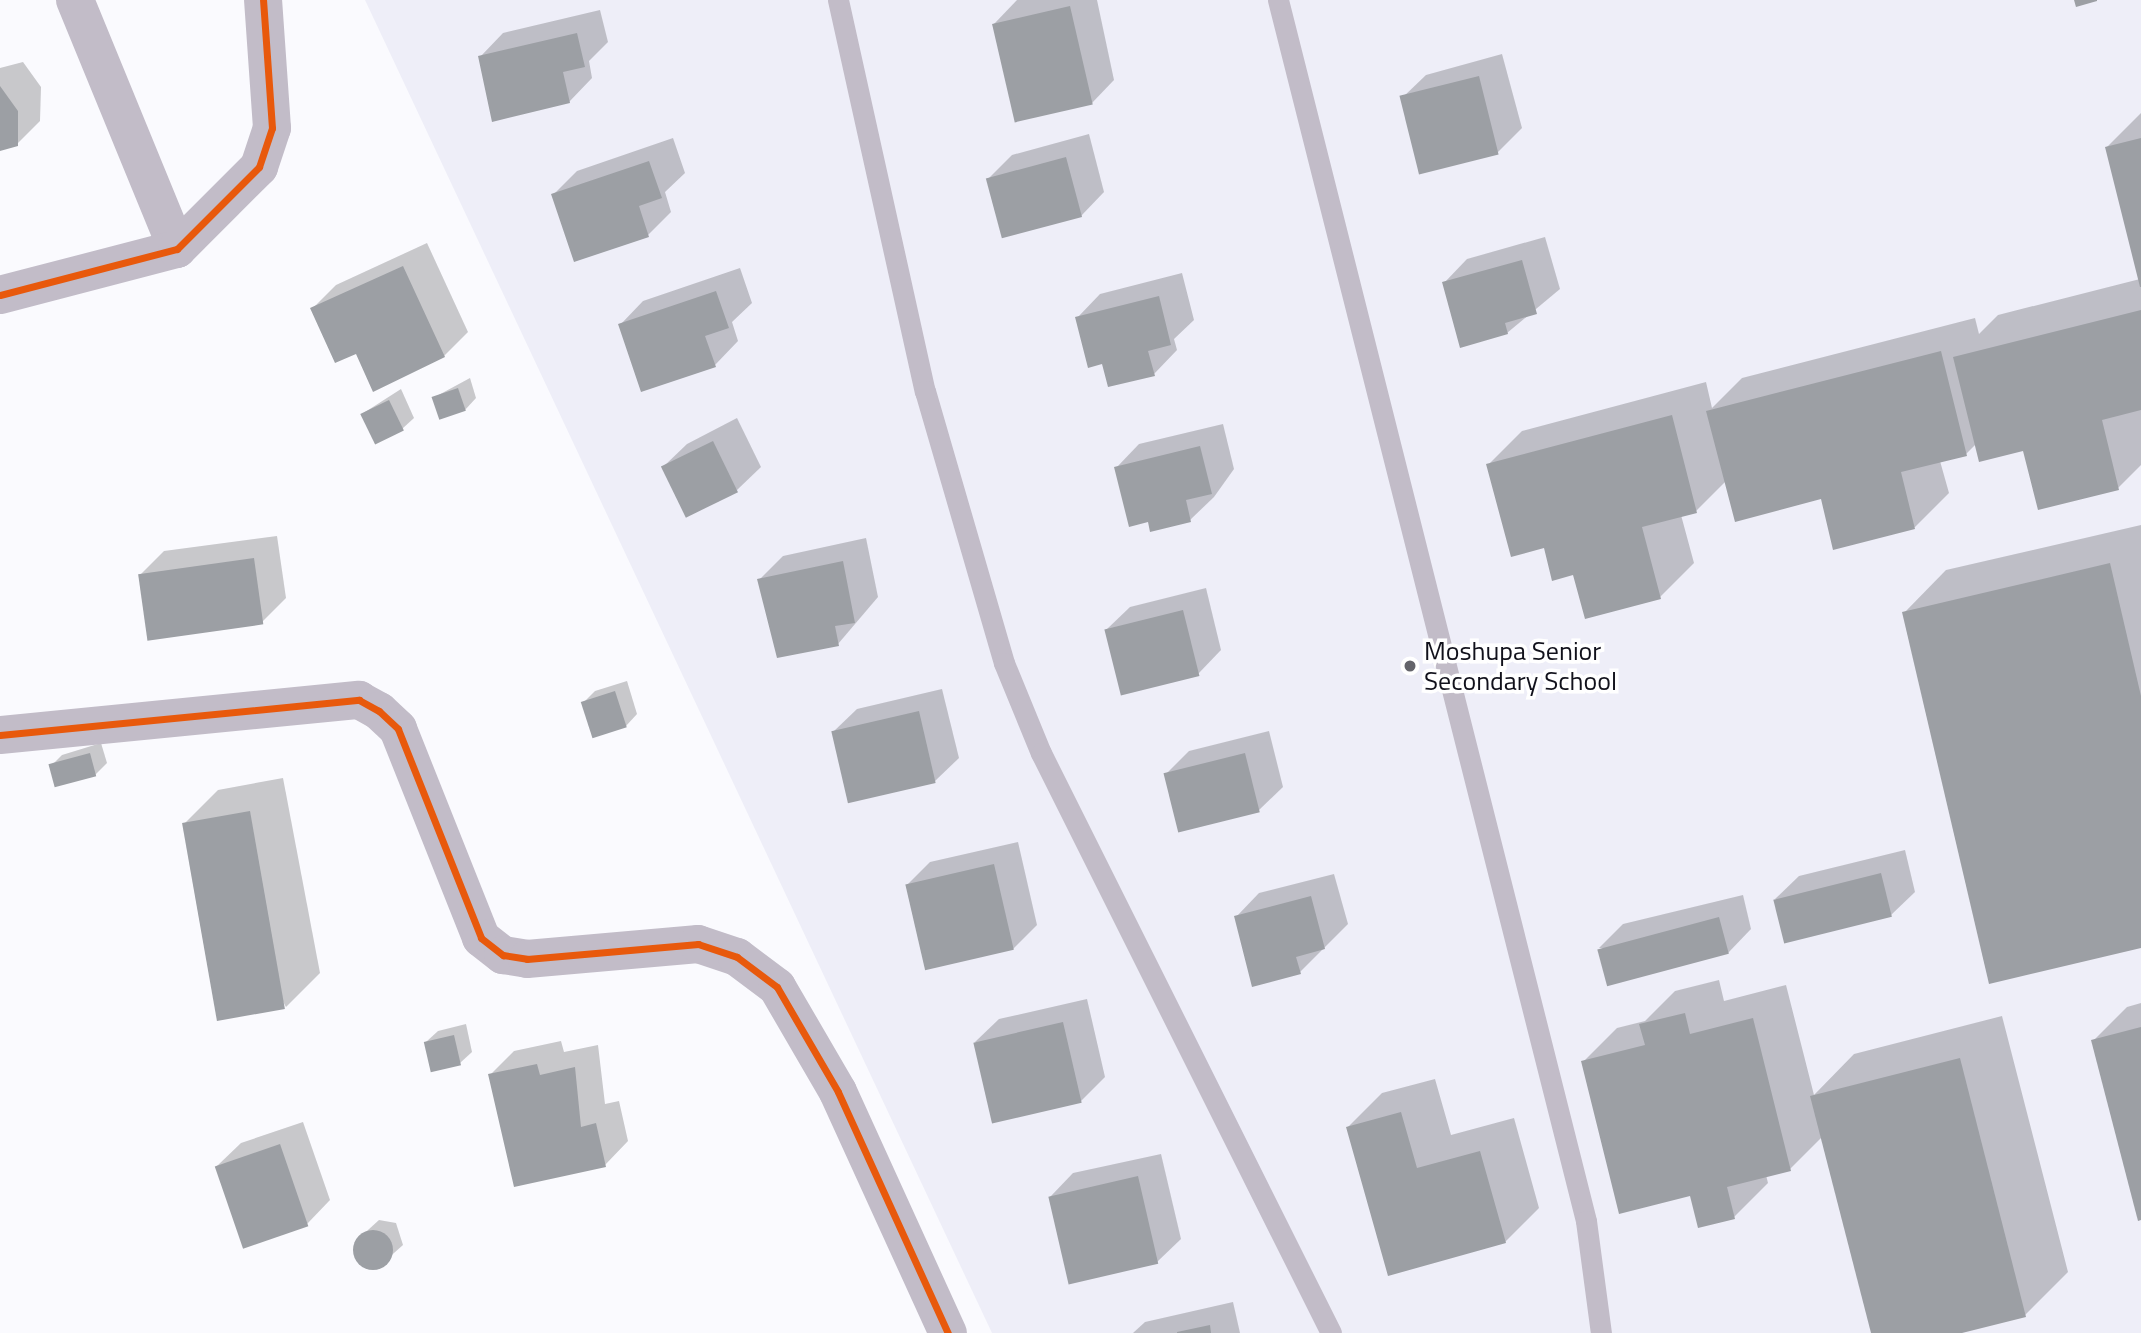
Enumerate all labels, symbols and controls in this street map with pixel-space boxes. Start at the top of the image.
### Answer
place label: Moshupa Senior Secondary School [1424,635,1617,696]
marker: Moshupa Senior Secondary School [1402,658,1418,674]

